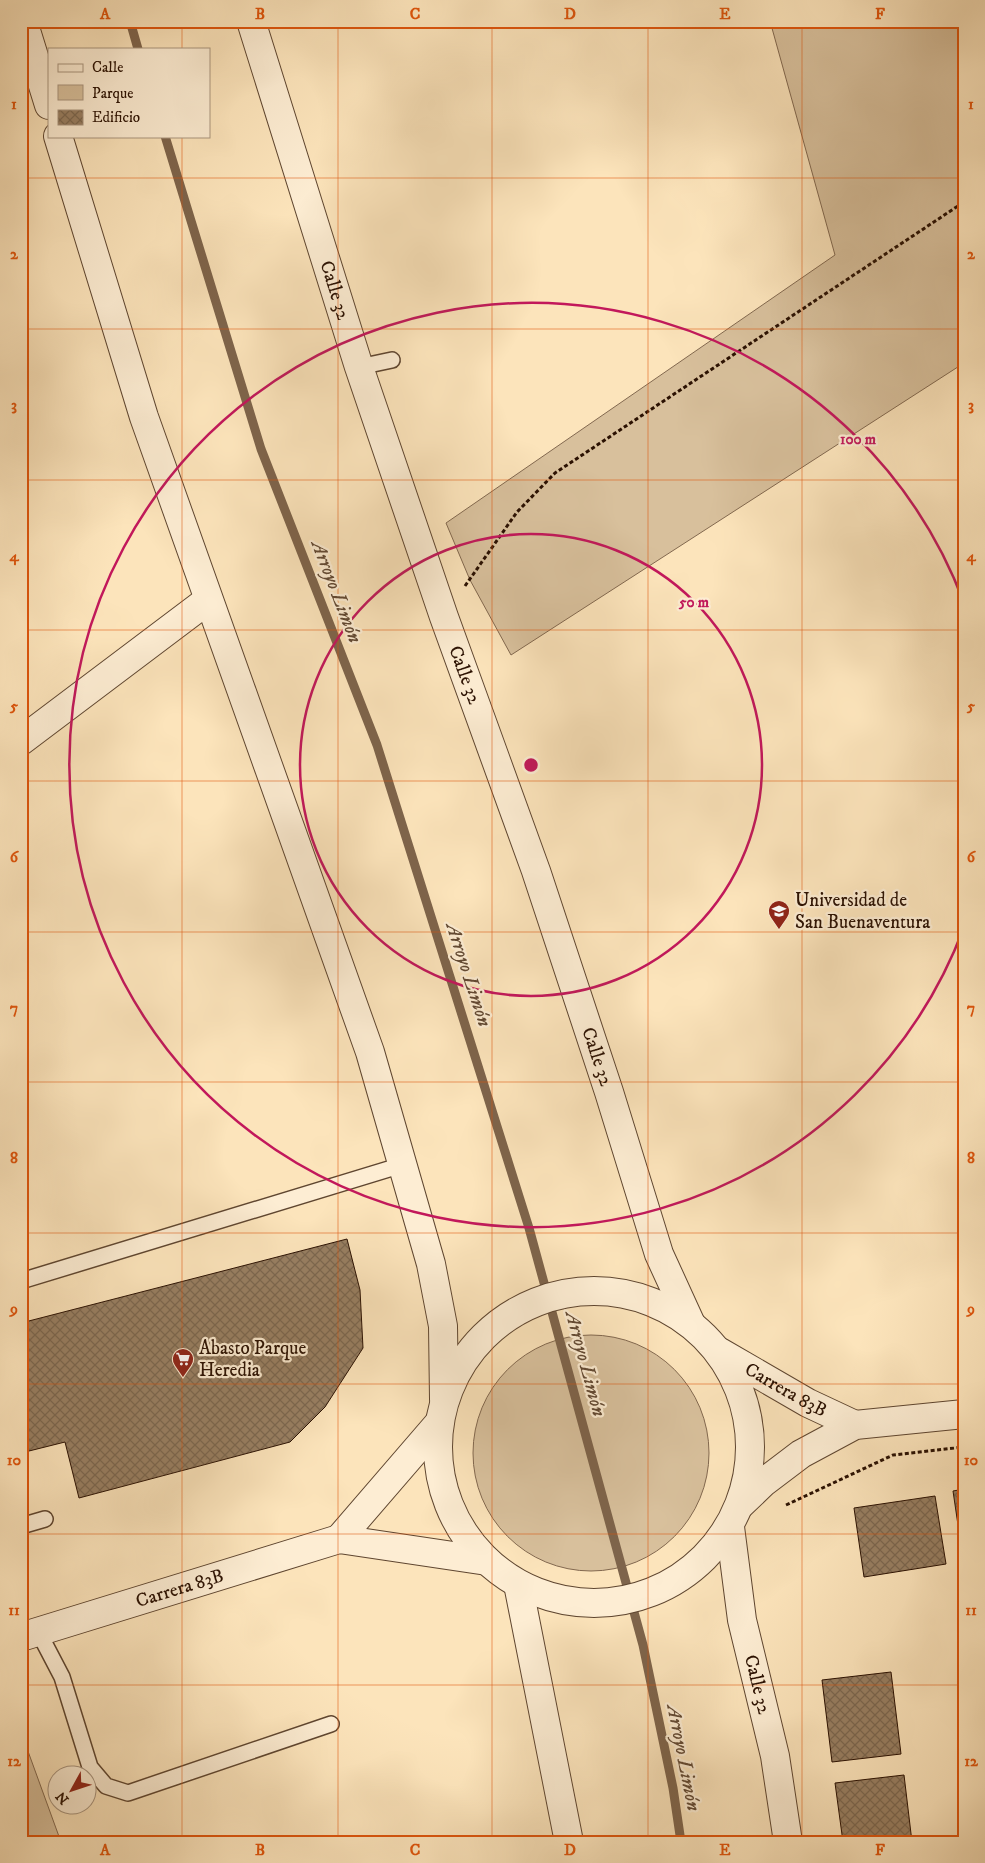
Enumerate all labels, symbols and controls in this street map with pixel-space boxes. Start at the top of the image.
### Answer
text: A [99,4,111,24]
text: B [255,4,265,24]
text: C [410,4,420,24]
text: D [564,4,576,24]
text: E [719,4,731,24]
text: F [875,4,885,24]
legend [48,48,210,138]
text: Calle [92,58,124,77]
text: Parque [92,84,133,103]
text: 1 [11,94,17,114]
text: 1 [968,94,974,114]
text: Edificio [92,108,140,127]
text: 2 [10,244,19,264]
text: 2 [967,244,976,264]
street label: Calle 32 [315,258,355,323]
text: 3 [11,395,17,415]
text: 3 [968,395,974,415]
text: 100 m [840,430,877,449]
water label: Arroyo Limón [304,535,367,647]
text: 4 [8,546,19,566]
text: 4 [965,546,976,566]
text: 50 m [678,593,710,612]
street label: Calle 32 [444,642,486,708]
text: 5 [9,696,18,716]
text: 5 [966,696,975,716]
centre of rings [522,756,540,774]
text: 6 [10,847,20,867]
text: 6 [967,847,977,867]
place label: Universidad de San Buenaventura [795,889,930,934]
school or university icon: Universidad de San Buenaventura [767,899,791,930]
water label: Arroyo Limón [439,918,497,1030]
text: 7 [10,998,18,1018]
text: 7 [967,998,975,1018]
street label: Calle 32 [577,1024,618,1089]
text: 8 [10,1148,18,1168]
text: 8 [967,1148,975,1168]
text: 9 [9,1299,18,1319]
text: 9 [966,1299,975,1319]
water label: Arroyo Limón [558,1307,611,1419]
place label: Abasto Parque Heredia [199,1337,306,1382]
supermarket icon: Abasto Parque Heredia [171,1347,195,1378]
street label: Carrera 83B [741,1357,831,1422]
text: 10 [7,1450,22,1470]
text: 10 [964,1450,979,1470]
street label: Carrera 83B [133,1564,226,1612]
text: 11 [8,1600,20,1620]
text: 11 [965,1600,977,1620]
street label: Calle 32 [739,1652,776,1717]
water label: Arroyo Limón [660,1701,706,1813]
text: 12 [7,1751,22,1771]
text: 12 [964,1751,979,1771]
north arrow [48,1766,98,1816]
text: N [52,1787,73,1808]
text: A [99,1840,111,1860]
text: B [255,1840,265,1860]
text: C [410,1840,420,1860]
text: D [564,1840,576,1860]
text: E [719,1840,731,1860]
text: F [875,1840,885,1860]

